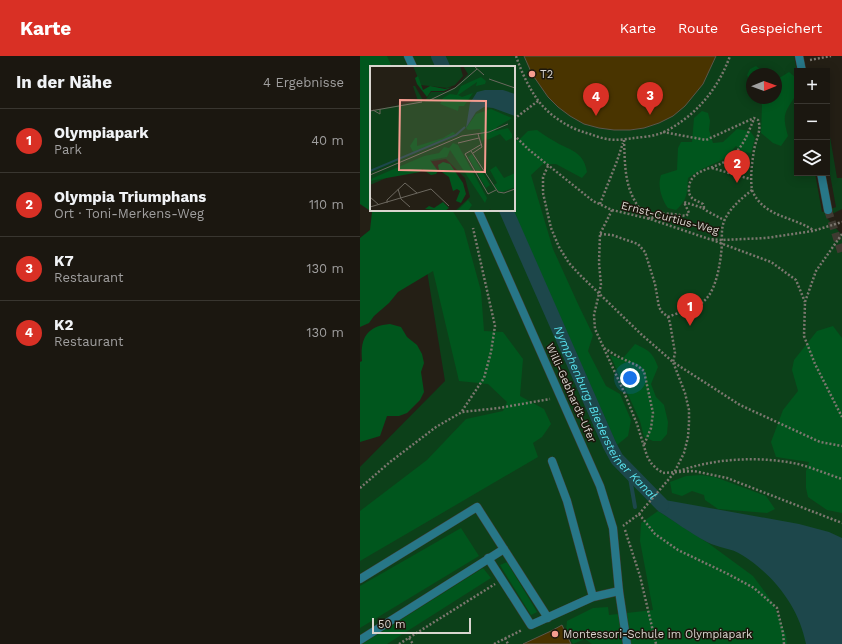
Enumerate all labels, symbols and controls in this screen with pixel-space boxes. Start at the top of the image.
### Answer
text: Karte [20,17,71,40]
text: Karte [620,20,656,36]
text: Route [678,20,718,36]
text: Gespeichert [740,20,822,36]
inset map [370,66,515,211]
place label: T2 [540,68,553,81]
north arrow [746,68,782,104]
map controls [794,68,830,176]
button: + [794,68,830,104]
marker: T2 [527,69,537,79]
text: In der Nähe [16,72,112,92]
text: 4 Ergebnisse [263,75,344,90]
pin: 3 [637,82,663,115]
pin: 4 [583,83,609,116]
button: − [794,104,830,140]
text: Olympiapark [54,124,149,142]
text: 1 [26,133,32,148]
text: 40 m [311,133,344,148]
button: layers [794,140,830,176]
text: Park [54,142,82,157]
pin: 2 [724,150,750,183]
text: Olympia Triumphans [54,188,206,206]
text: 2 [25,197,33,212]
text: 110 m [309,197,344,212]
street label: Ernst-Curtius-Weg [620,199,720,237]
text: Ort · Toni-Merkens-Weg [54,206,204,221]
text: K7 [54,252,74,270]
text: 3 [25,261,33,276]
text: 130 m [306,261,344,276]
text: Restaurant [54,270,124,285]
pin: 1 [677,293,703,326]
text: K2 [54,316,73,334]
water label: Nymphenburg-Biedersteiner Kanal [551,324,660,503]
text: 4 [25,325,33,340]
text: 130 m [306,325,344,340]
text: Restaurant [54,334,124,349]
street label: Willi-Gebhardt-Ufer [543,341,599,445]
your location [620,368,640,388]
scale bar [372,616,471,635]
text: 50 m [378,618,405,631]
place label: Montessori-Schule im Olympiapark [563,628,752,641]
marker: Montessori-Schule im Olympiapark [550,629,560,639]

